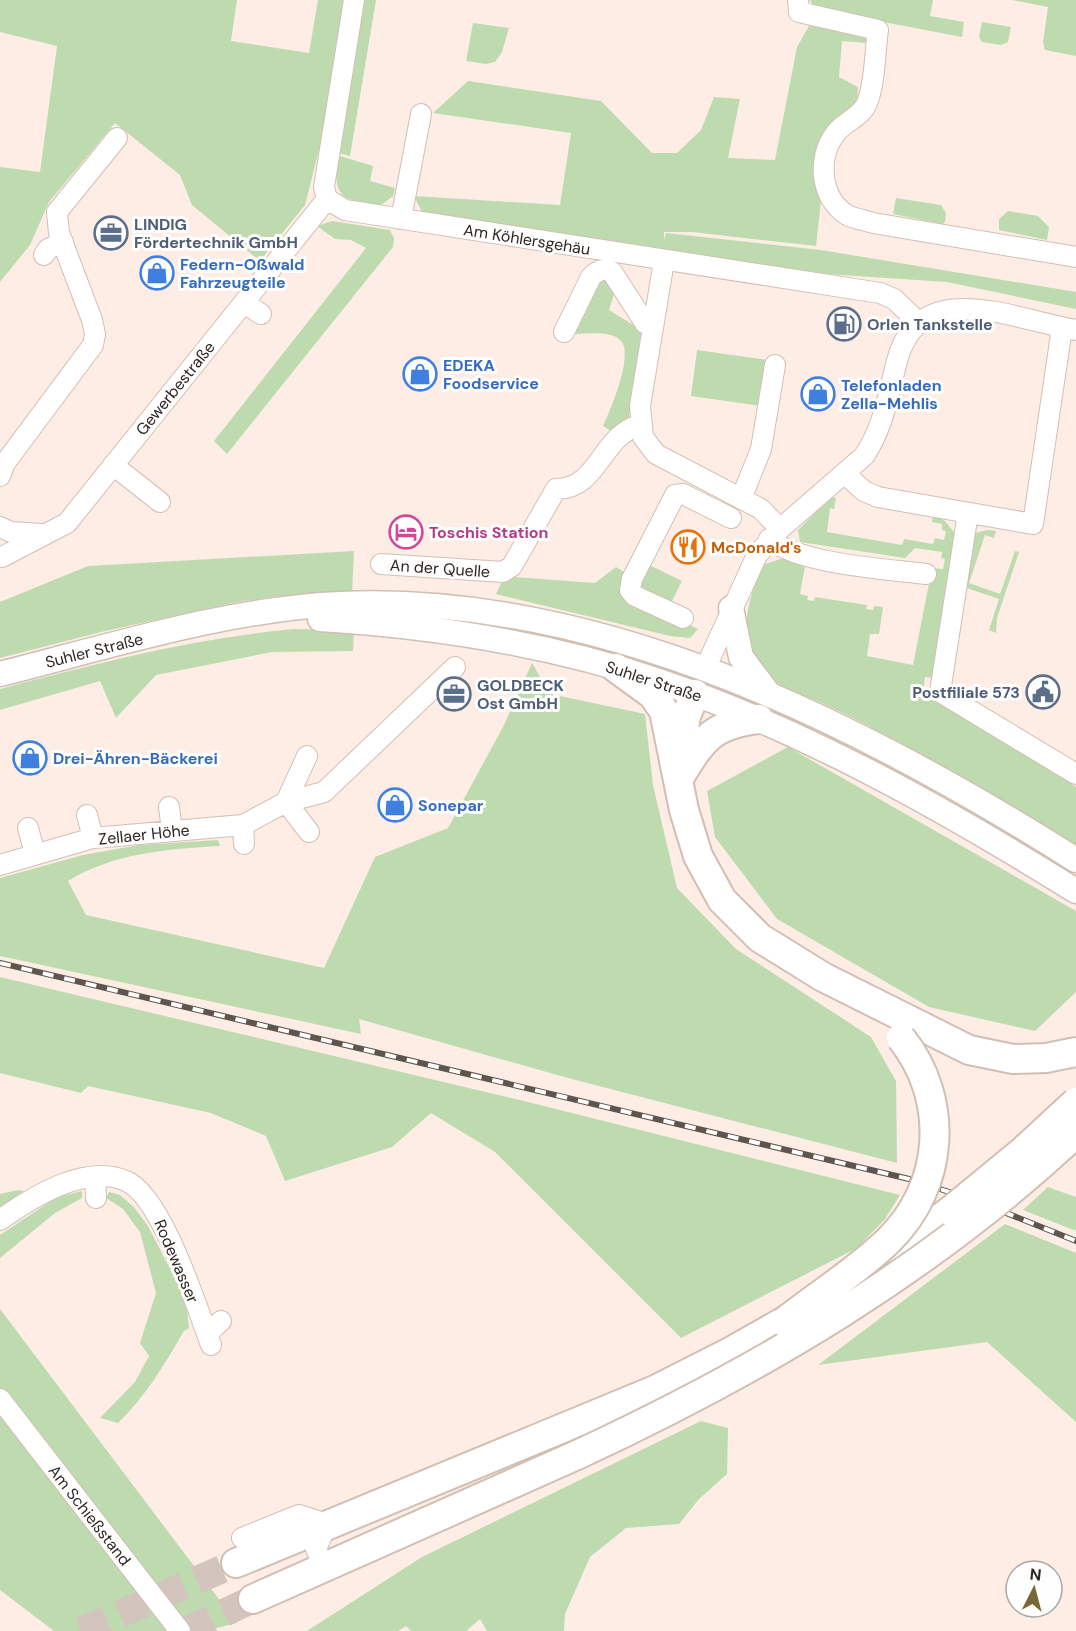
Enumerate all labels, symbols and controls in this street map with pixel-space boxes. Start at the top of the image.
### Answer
place label: LINDIG Fördertechnik GmbH [134,214,298,253]
office icon: LINDIG Fördertechnik GmbH [93,215,129,251]
street label: Am Köhlersgehäu [462,219,592,260]
place label: Federn-Oßwald Fahrzeugteile [180,254,305,293]
shop icon: Federn-Oßwald Fahrzeugteile [139,255,175,291]
fuel station icon: Orlen Tankstelle [826,306,862,342]
place label: Orlen Tankstelle [867,314,993,335]
street label: Gewerbestraße [131,337,220,440]
place label: EDEKA Foodservice [443,355,539,394]
shop icon: EDEKA Foodservice [402,356,438,392]
place label: Telefonladen Zella-Mehlis [841,375,942,414]
shop icon: Telefonladen Zella-Mehlis [800,376,836,412]
hotel icon: Toschis Station [388,514,424,550]
place label: Toschis Station [429,522,548,543]
restaurant icon: McDonald's [670,529,706,565]
place label: McDonald's [711,537,802,558]
street label: An der Quelle [389,555,491,582]
street label: Suhler Straße [43,628,145,673]
street label: Suhler Straße [603,656,705,707]
public building icon: Postfiliale 573 [1025,674,1061,710]
place label: GOLDBECK Ost GmbH [477,675,565,714]
office icon: GOLDBECK Ost GmbH [436,676,472,712]
place label: Postfiliale 573 [912,682,1020,703]
shop icon: Drei-Ähren-Bäckerei [12,740,48,776]
place label: Drei-Ähren-Bäckerei [53,748,218,769]
shop icon: Sonepar [377,787,413,823]
place label: Sonepar [418,795,484,816]
street label: Zellaer Höhe [97,819,191,850]
street label: Rodewasser [149,1216,204,1306]
street label: Am Schießstand [44,1461,135,1570]
north arrow [1004,1559,1064,1619]
text: N [1029,1564,1042,1586]

